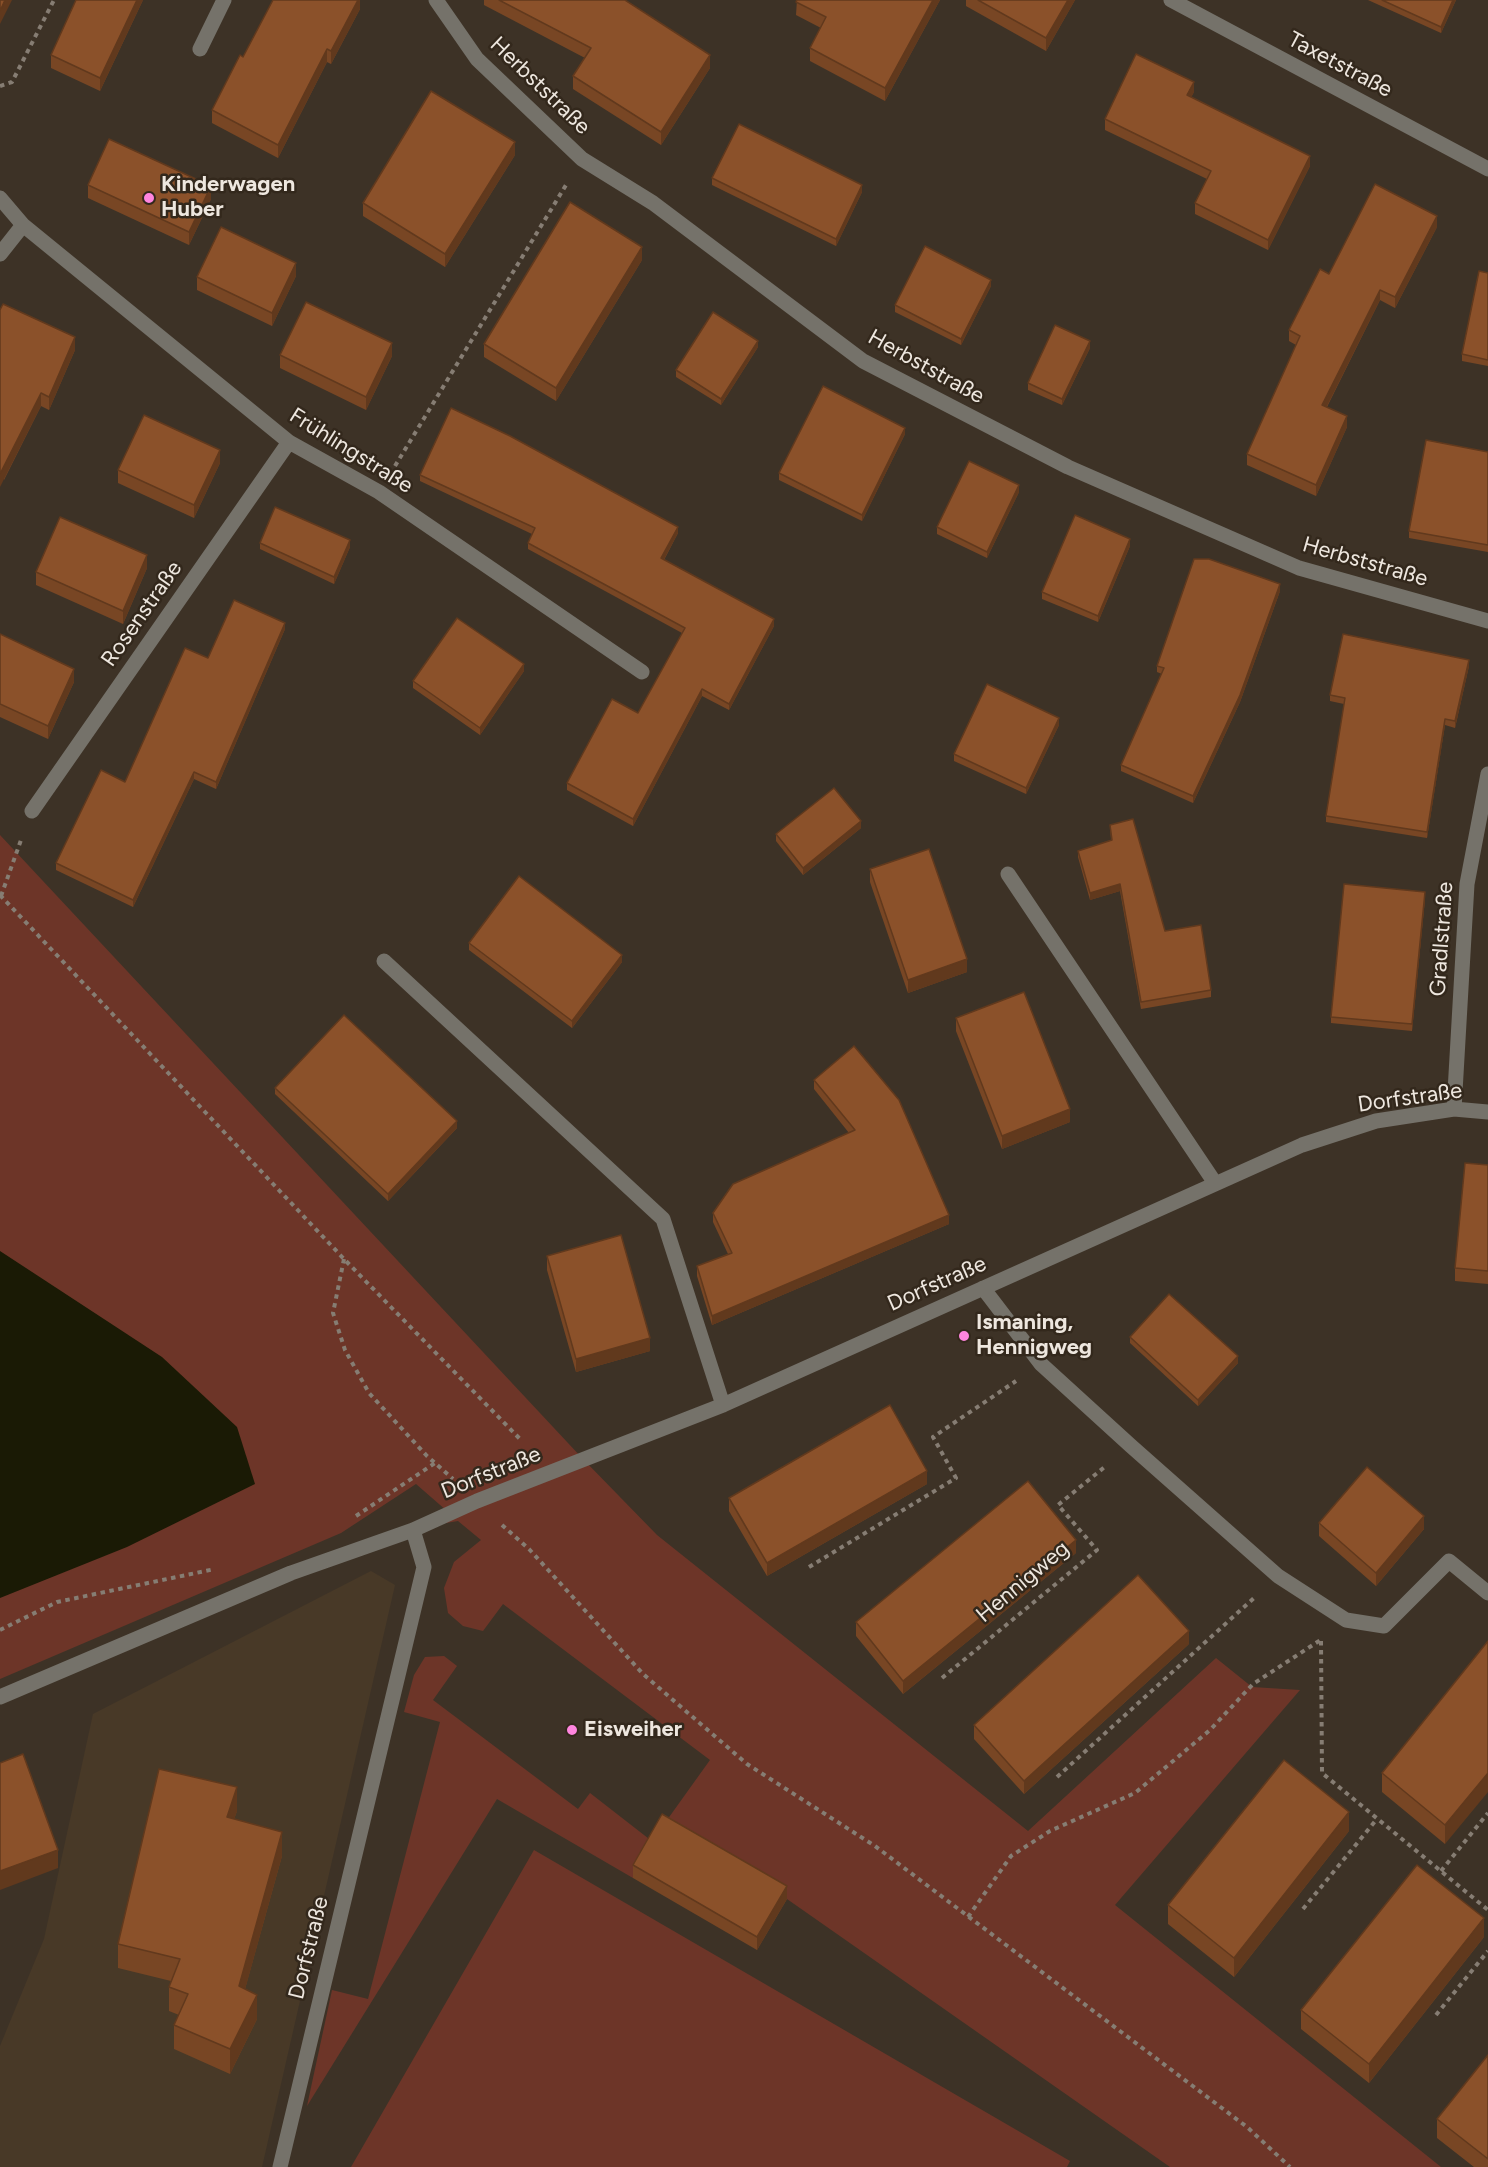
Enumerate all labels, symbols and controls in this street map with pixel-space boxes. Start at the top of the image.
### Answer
street label: Taxetstraße [1283,27,1397,103]
street label: Herbststraße [484,32,596,140]
place label: Kinderwagen Huber [161,172,295,224]
marker: Kinderwagen Huber [142,191,156,205]
street label: Herbststraße [863,324,989,410]
street label: Frühlingstraße [284,403,418,499]
street label: Herbststraße [1299,532,1431,592]
street label: Rosenstraße [96,556,188,672]
street label: Gradlstraße [1425,881,1459,997]
street label: Dorfstraße [1356,1078,1464,1118]
street label: Dorfstraße [884,1251,990,1317]
place label: Ismaning, Hennigweg [976,1310,1092,1362]
marker: Ismaning, Hennigweg [957,1329,971,1343]
street label: Dorfstraße [437,1441,545,1505]
street label: Hennigweg [971,1536,1075,1628]
place label: Eisweiher [584,1717,682,1743]
marker: Eisweiher [565,1723,579,1737]
street label: Dorfstraße [283,1894,335,2002]

